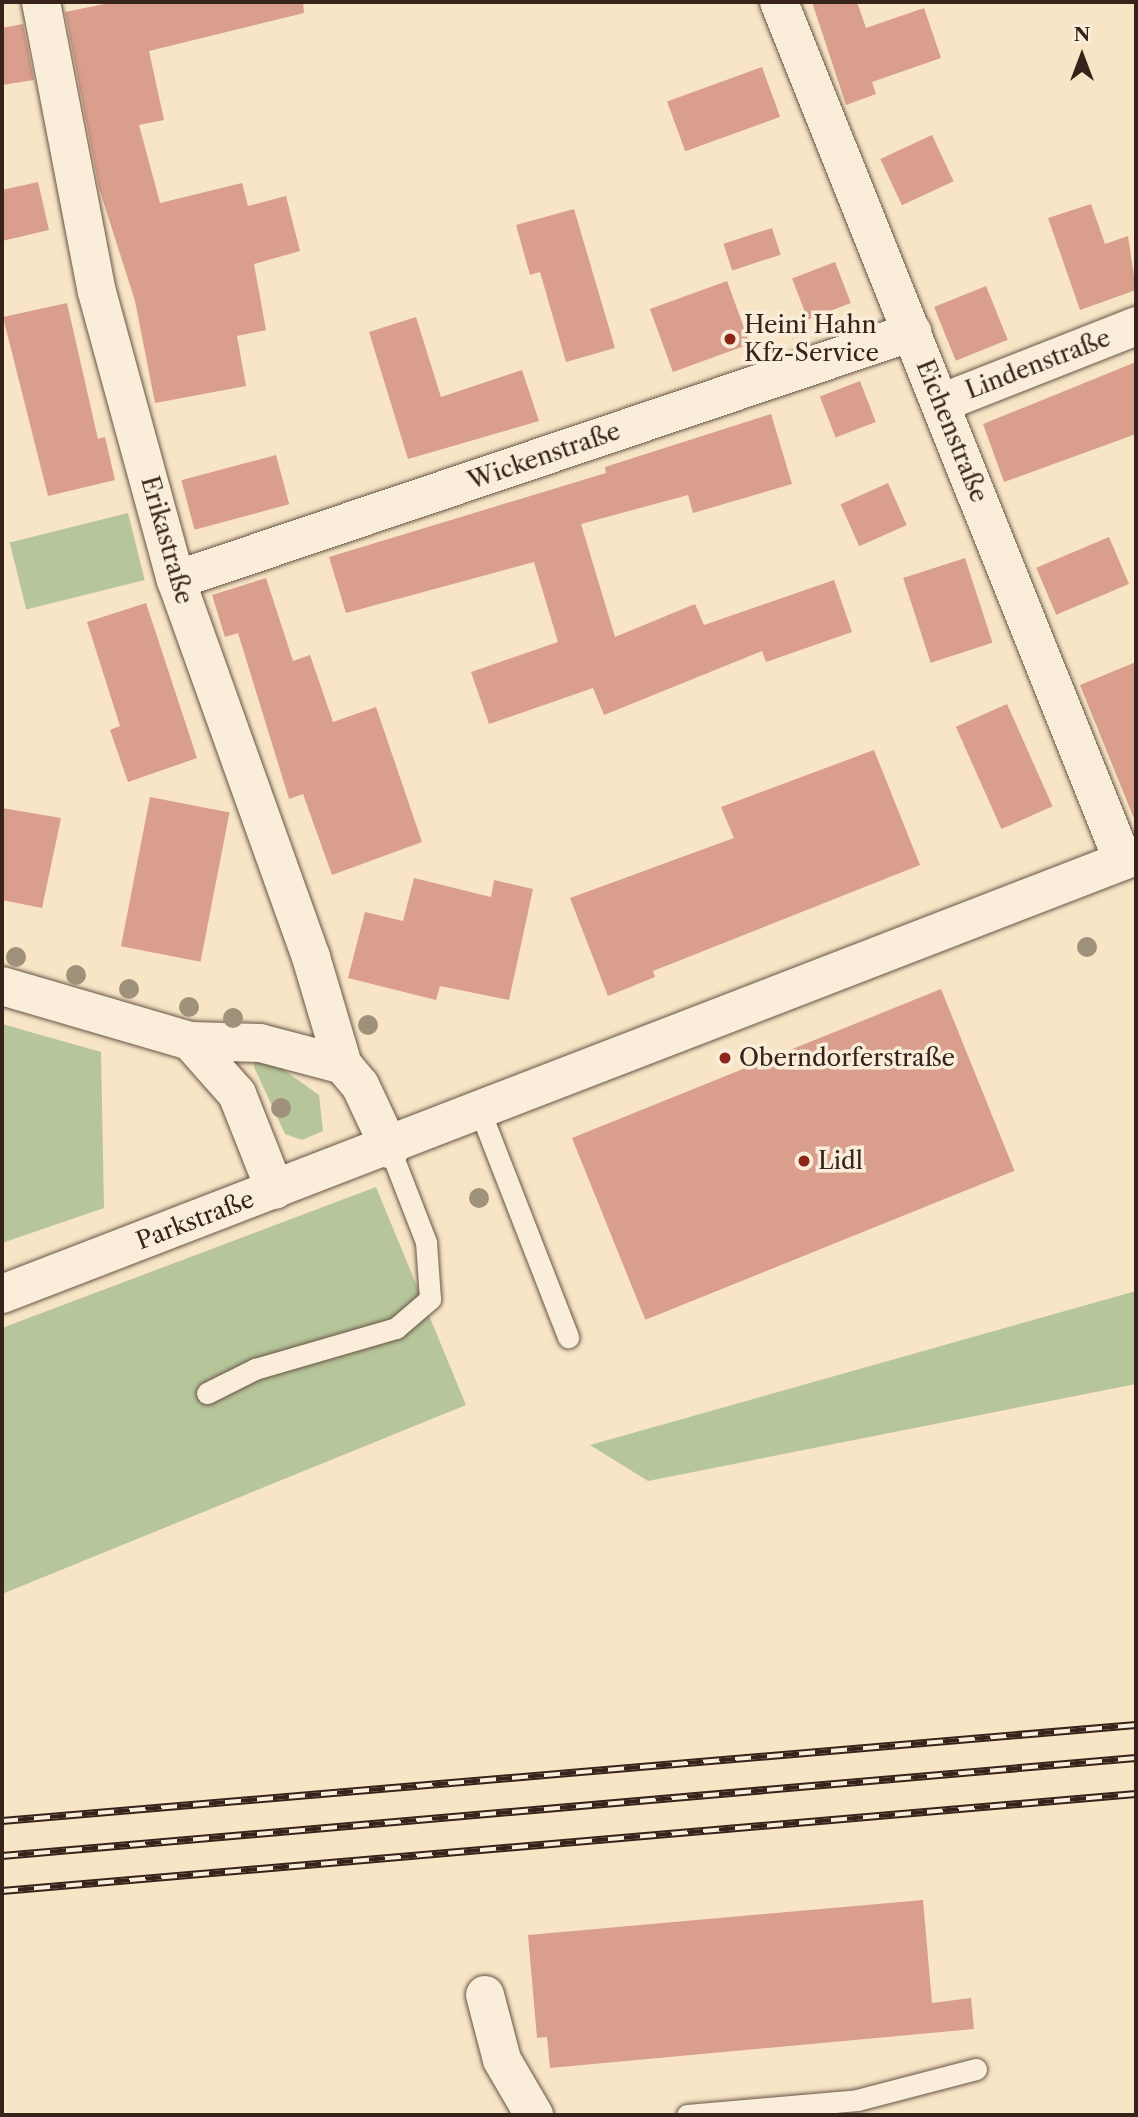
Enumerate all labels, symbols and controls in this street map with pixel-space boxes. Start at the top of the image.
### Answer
north arrow [1047,21,1117,91]
text: N [1074,23,1090,46]
place label: Heini Hahn Kfz-Service [744,311,879,367]
street label: Lindenstraße [962,323,1114,405]
marker: Heini Hahn Kfz-Service [722,331,738,347]
street label: Eichenstraße [910,355,994,507]
street label: Wickenstraße [464,416,624,496]
street label: Erikastraße [135,473,199,607]
place label: Oberndorferstraße [739,1044,955,1072]
marker: Oberndorferstraße [717,1050,733,1066]
place label: Lidl [818,1147,863,1175]
marker: Lidl [796,1153,812,1169]
street label: Parkstraße [132,1184,258,1256]

